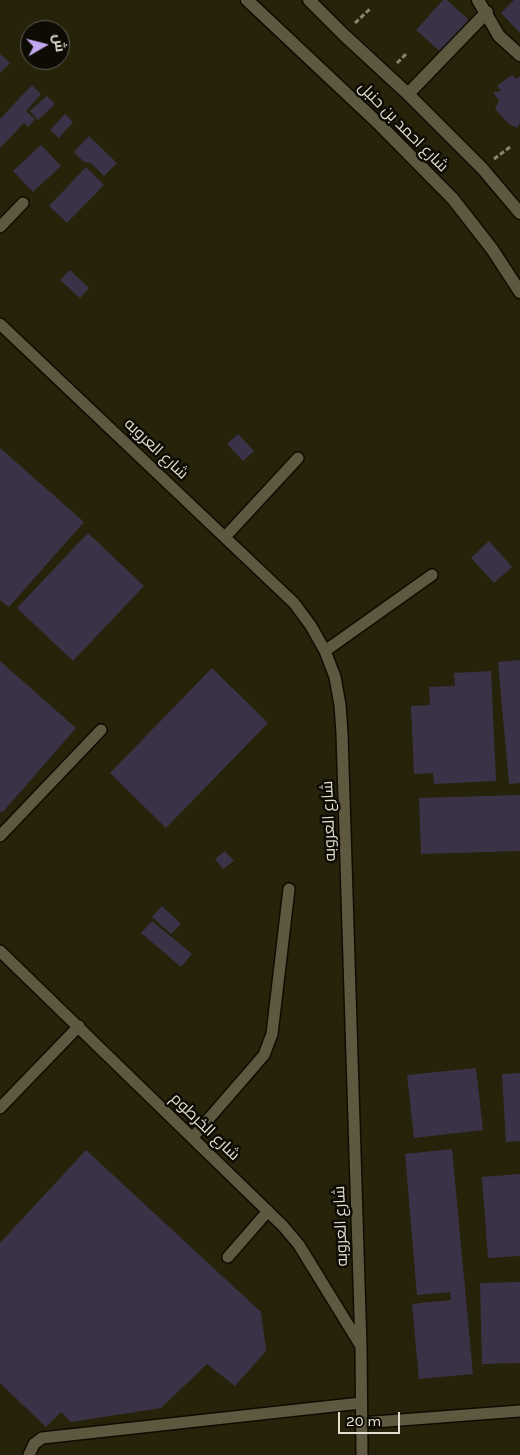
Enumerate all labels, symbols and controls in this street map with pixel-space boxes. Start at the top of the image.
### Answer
north arrow [20,20,70,70]
text: ش [50,33,69,53]
street label: شارع احمد بن حنبل [354,78,452,176]
street label: شارع العروبه [120,414,192,484]
street label: شارع العروبه [318,780,340,862]
street label: شارع الخرطوم [166,1089,244,1165]
street label: شارع العروبه [330,1185,352,1267]
scale bar [340,1402,402,1434]
text: 20 m [346,1412,381,1430]

